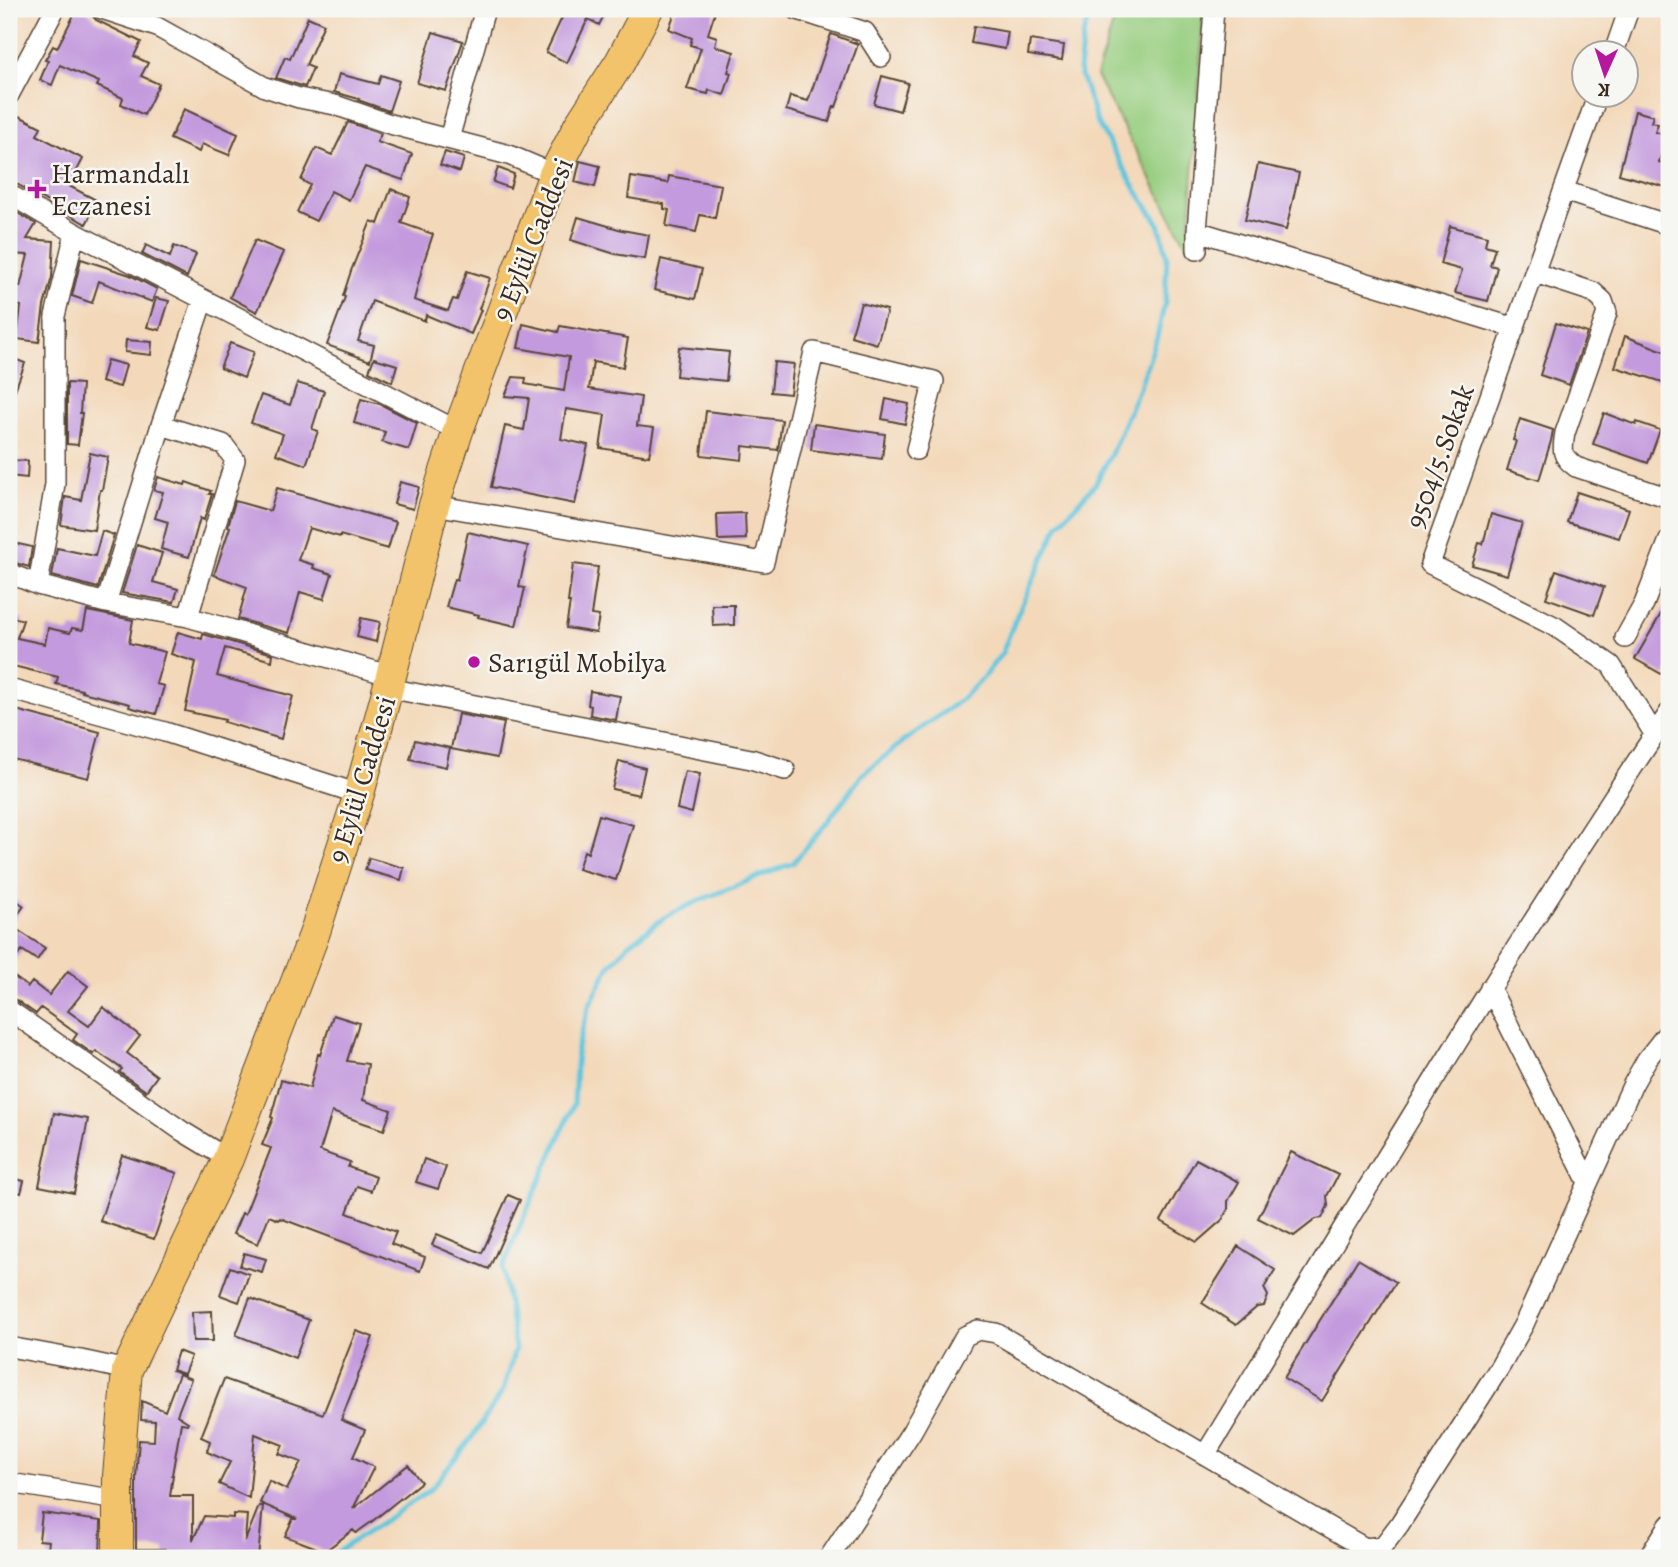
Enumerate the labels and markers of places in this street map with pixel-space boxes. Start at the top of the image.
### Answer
place label: Harmandalı Eczanesi [51,155,190,225]
marker: Harmandalı Eczanesi [29,181,45,197]
place label: Sarıgül Mobilya [488,644,667,682]
marker: Sarıgül Mobilya [466,654,482,670]

